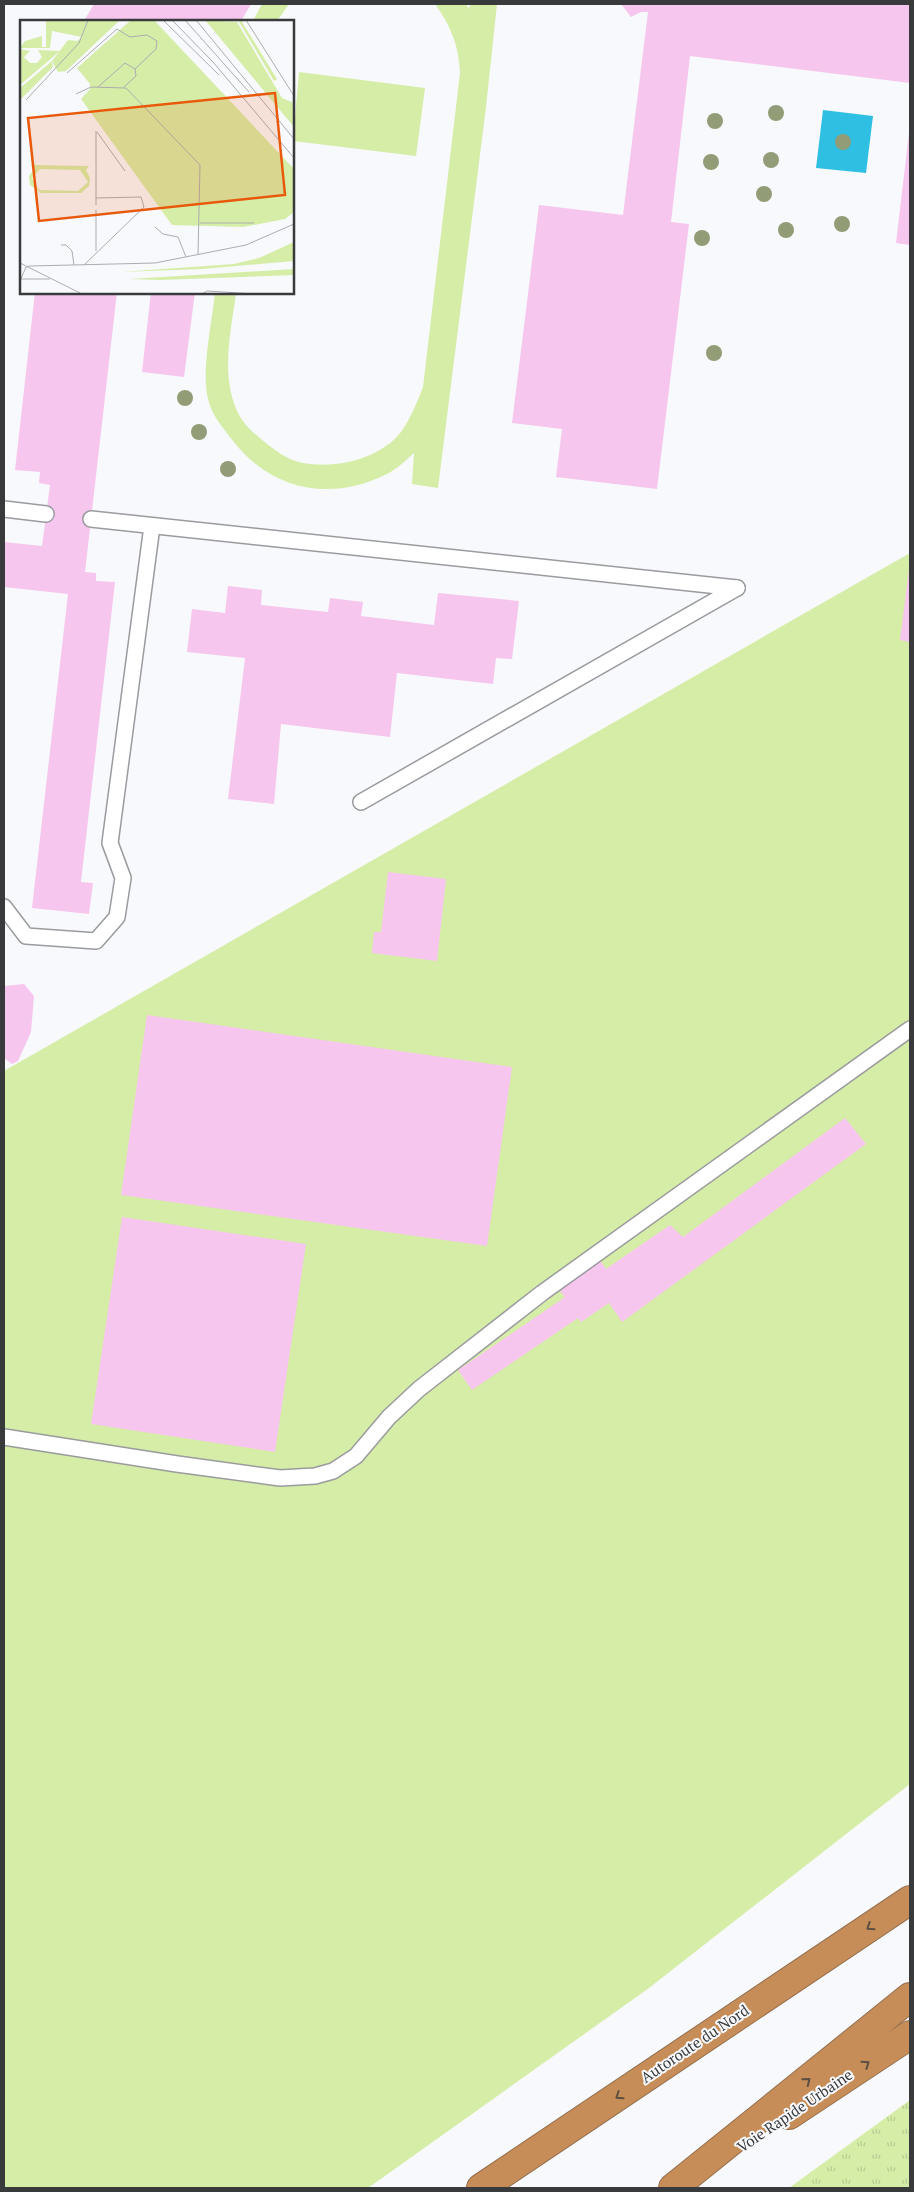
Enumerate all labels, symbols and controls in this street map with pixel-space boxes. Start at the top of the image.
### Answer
inset map [20,20,294,294]
one-way arrow [866,1921,875,1930]
street label: Autoroute du Nord [637,2000,752,2087]
one-way arrow [860,2061,869,2071]
street label: Voie Rapide Urbaine [733,2064,856,2156]
one-way arrow [801,2077,810,2086]
one-way arrow [615,2090,624,2099]

